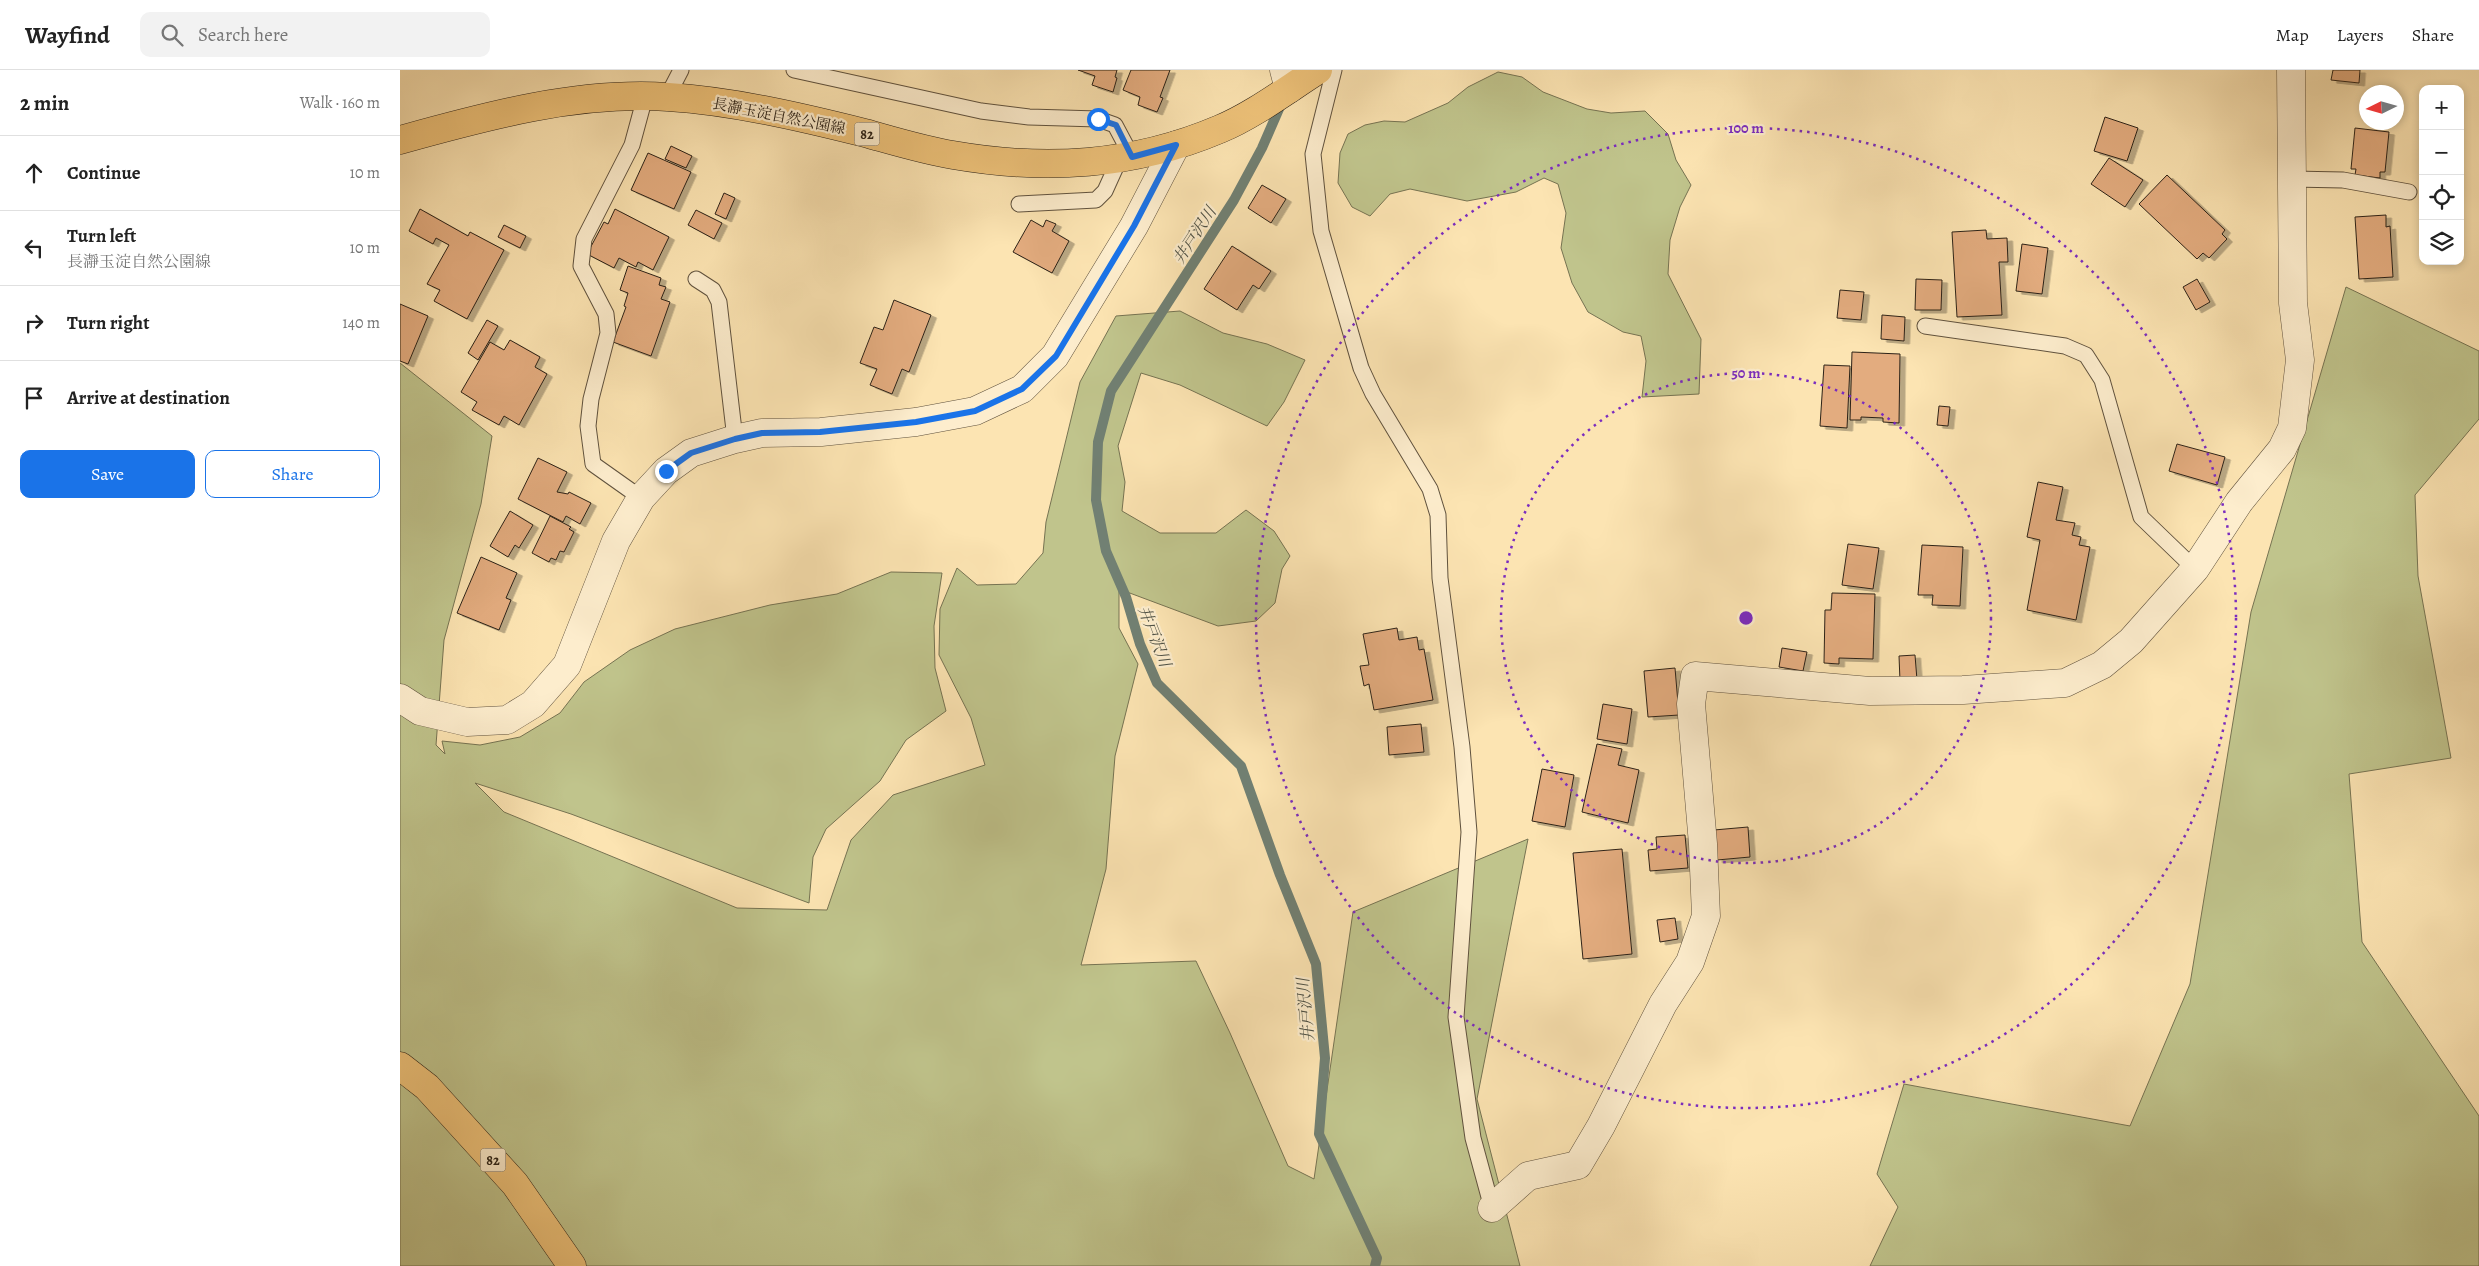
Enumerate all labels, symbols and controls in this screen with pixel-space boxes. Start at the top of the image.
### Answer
search box [140,12,490,57]
text: Wayfind [25,19,110,51]
icon: search [158,21,186,49]
text: Search here [198,22,288,48]
text: Map [2276,23,2309,47]
text: Layers [2337,23,2384,47]
text: Share [2412,23,2454,47]
north arrow [2359,85,2404,130]
map controls [2419,85,2464,265]
button: + [2419,85,2464,130]
text: 2 min [20,89,69,117]
text: Walk · 160 m [300,92,380,114]
street label: 長瀞玉淀自然公園線 [711,93,847,139]
route start [1087,108,1110,131]
text: 100 m [1728,118,1764,138]
road number: 82 [854,122,880,146]
button: − [2419,130,2464,175]
icon: ahead [20,159,48,187]
text: Continue [67,160,141,186]
text: 10 m [350,162,380,184]
button: locate [2419,175,2464,220]
water label: 井戸沢川 [1168,201,1223,268]
button: layers [2419,220,2464,265]
text: Turn left [67,223,136,249]
icon: left [20,234,48,262]
text: 10 m [350,237,380,259]
text: 長瀞玉淀自然公園線 [67,251,211,273]
icon: right [20,309,48,337]
text: Turn right [67,310,149,336]
text: 140 m [342,312,380,334]
text: 50 m [1731,363,1761,383]
icon: arrive [20,384,48,412]
text: Arrive at destination [67,385,230,411]
button: Save [20,450,195,498]
button: Share [205,450,380,498]
route end [655,460,678,483]
water label: 井戸沢川 [1132,603,1177,672]
centre of rings [1737,609,1755,627]
water label: 井戸沢川 [1292,975,1320,1043]
road number: 82 [480,1148,506,1172]

